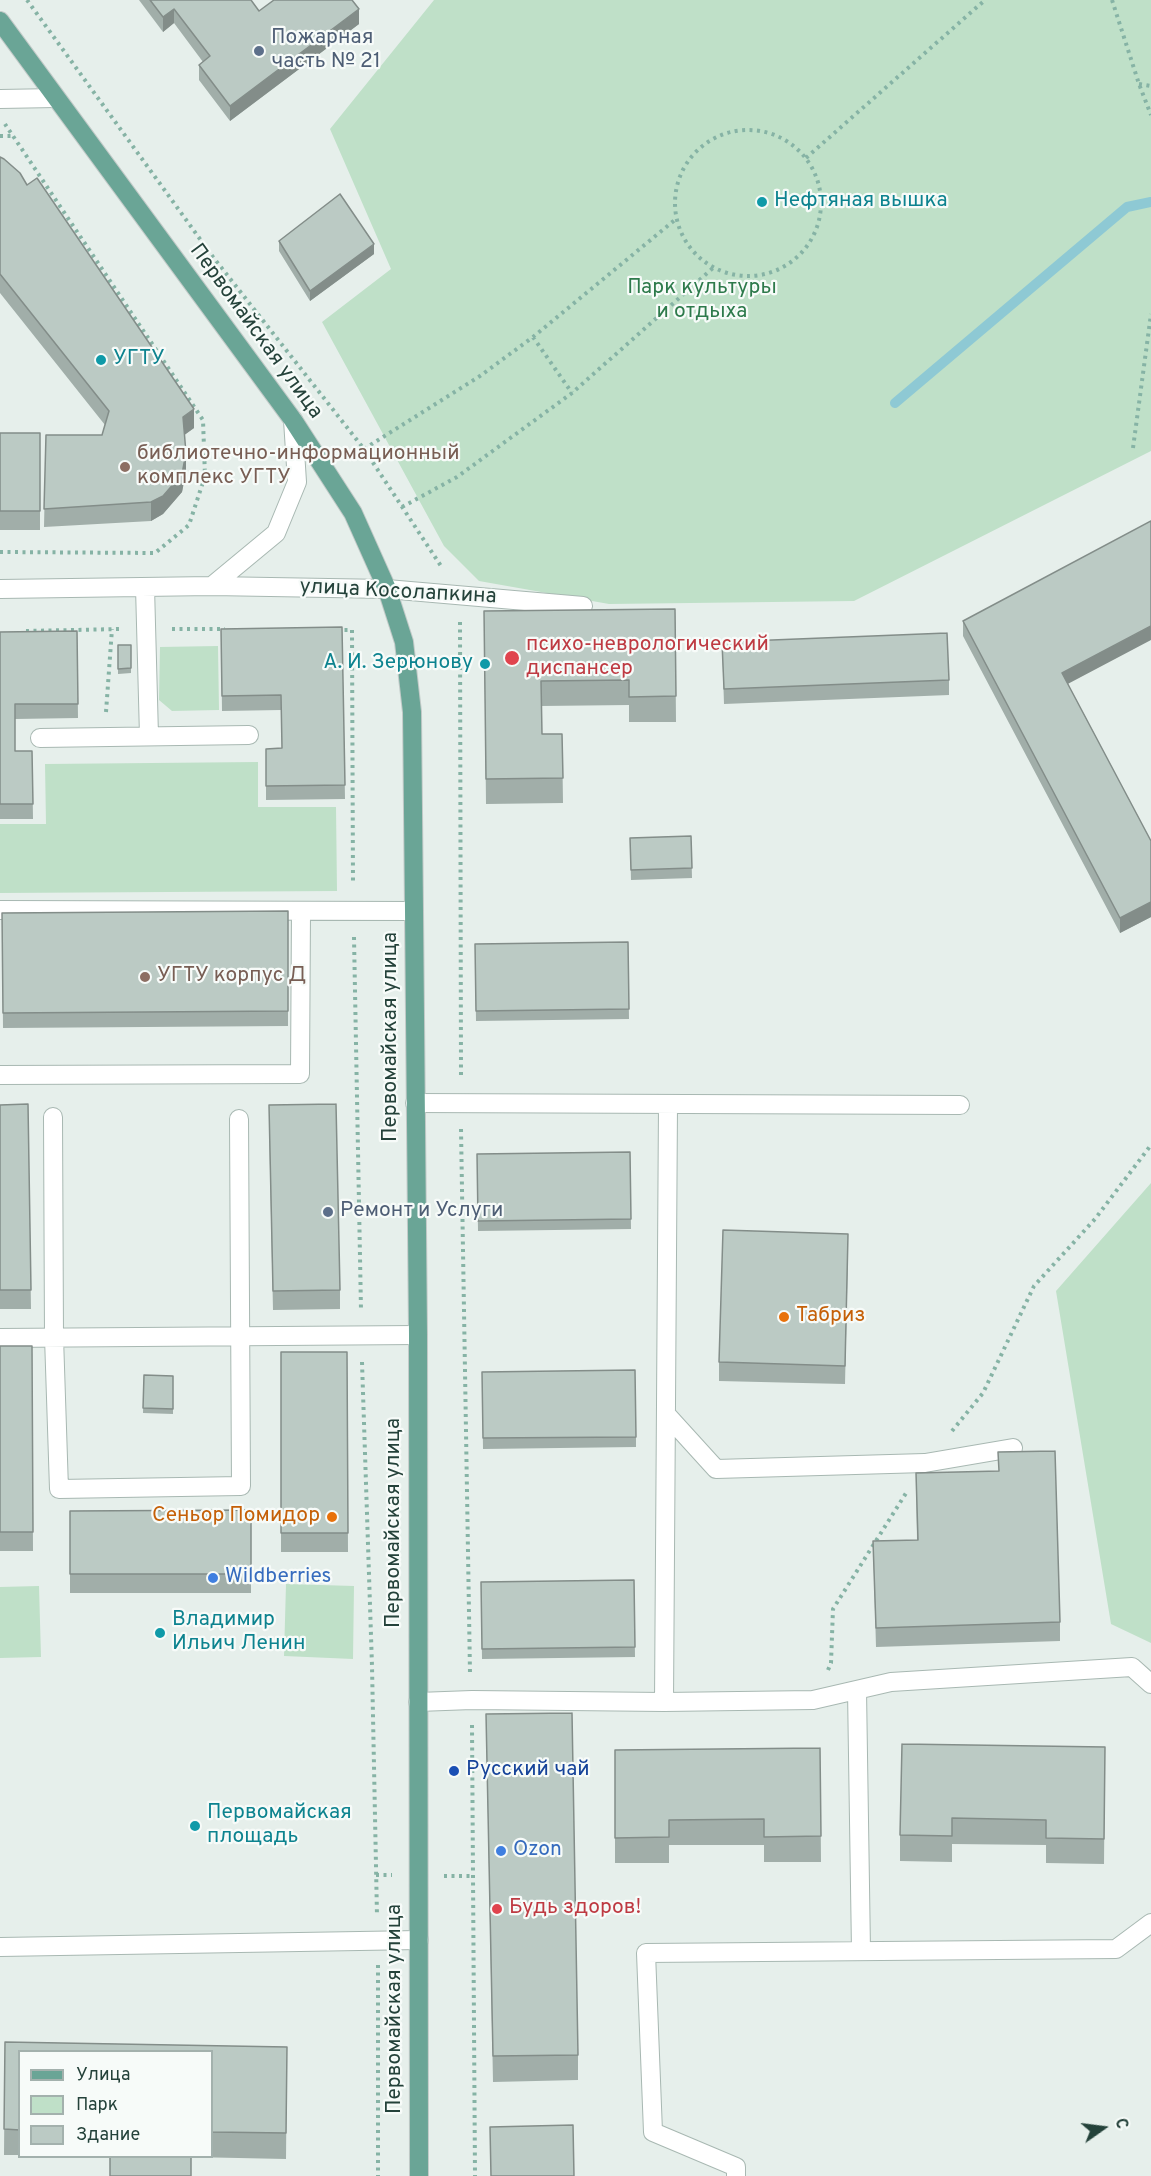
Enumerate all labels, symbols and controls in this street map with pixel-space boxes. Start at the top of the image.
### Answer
place label: Пожарная часть № 21 [271,26,381,76]
marker: Пожарная часть № 21 [252,44,266,58]
place label: Нефтяная вышка [774,189,948,215]
marker: Нефтяная вышка [755,195,769,209]
street label: Первомайская улица [183,240,327,424]
park label: Парк культуры и отдыха [627,276,777,326]
place label: УГТУ [113,347,165,373]
marker: УГТУ [94,353,108,367]
place label: библиотечно-информационный комплекс УГТУ [137,442,460,492]
marker: библиотечно-информационный комплекс УГТУ [118,460,132,474]
street label: улица Косолапкина [299,575,497,611]
place label: психо-неврологический диспансер [526,633,769,683]
marker: психо-неврологический диспансер [503,649,521,667]
place label: А. И. Зерюнову [323,651,473,677]
marker: А. И. Зерюнову [478,657,492,671]
street label: Первомайская улица [379,932,405,1142]
place label: УГТУ корпус Д [157,964,306,990]
marker: УГТУ корпус Д [138,970,152,984]
place label: Ремонт и Услуги [340,1199,503,1225]
marker: Ремонт и Услуги [321,1205,335,1219]
place label: Табриз [796,1304,866,1330]
marker: Табриз [777,1310,791,1324]
street label: Первомайская улица [382,1418,408,1628]
place label: Сеньор Помидор [152,1504,320,1530]
marker: Сеньор Помидор [325,1510,339,1524]
place label: Wildberries [225,1565,331,1591]
marker: Wildberries [206,1571,220,1585]
place label: Владимир Ильич Ленин [172,1608,305,1658]
marker: Владимир Ильич Ленин [153,1626,167,1640]
place label: Русский чай [466,1758,590,1784]
marker: Русский чай [447,1764,461,1778]
place label: Первомайская площадь [207,1801,352,1851]
marker: Первомайская площадь [188,1819,202,1833]
place label: Ozon [513,1838,562,1864]
marker: Ozon [494,1844,508,1858]
place label: Будь здоров! [509,1896,641,1922]
marker: Будь здоров! [490,1902,504,1916]
street label: Первомайская улица [383,1904,409,2114]
legend [18,2050,213,2158]
text: Улица [76,2064,130,2087]
text: Парк [76,2094,118,2117]
north arrow [1073,2098,1133,2158]
text: С [1110,2116,1131,2131]
text: Здание [76,2124,140,2147]

